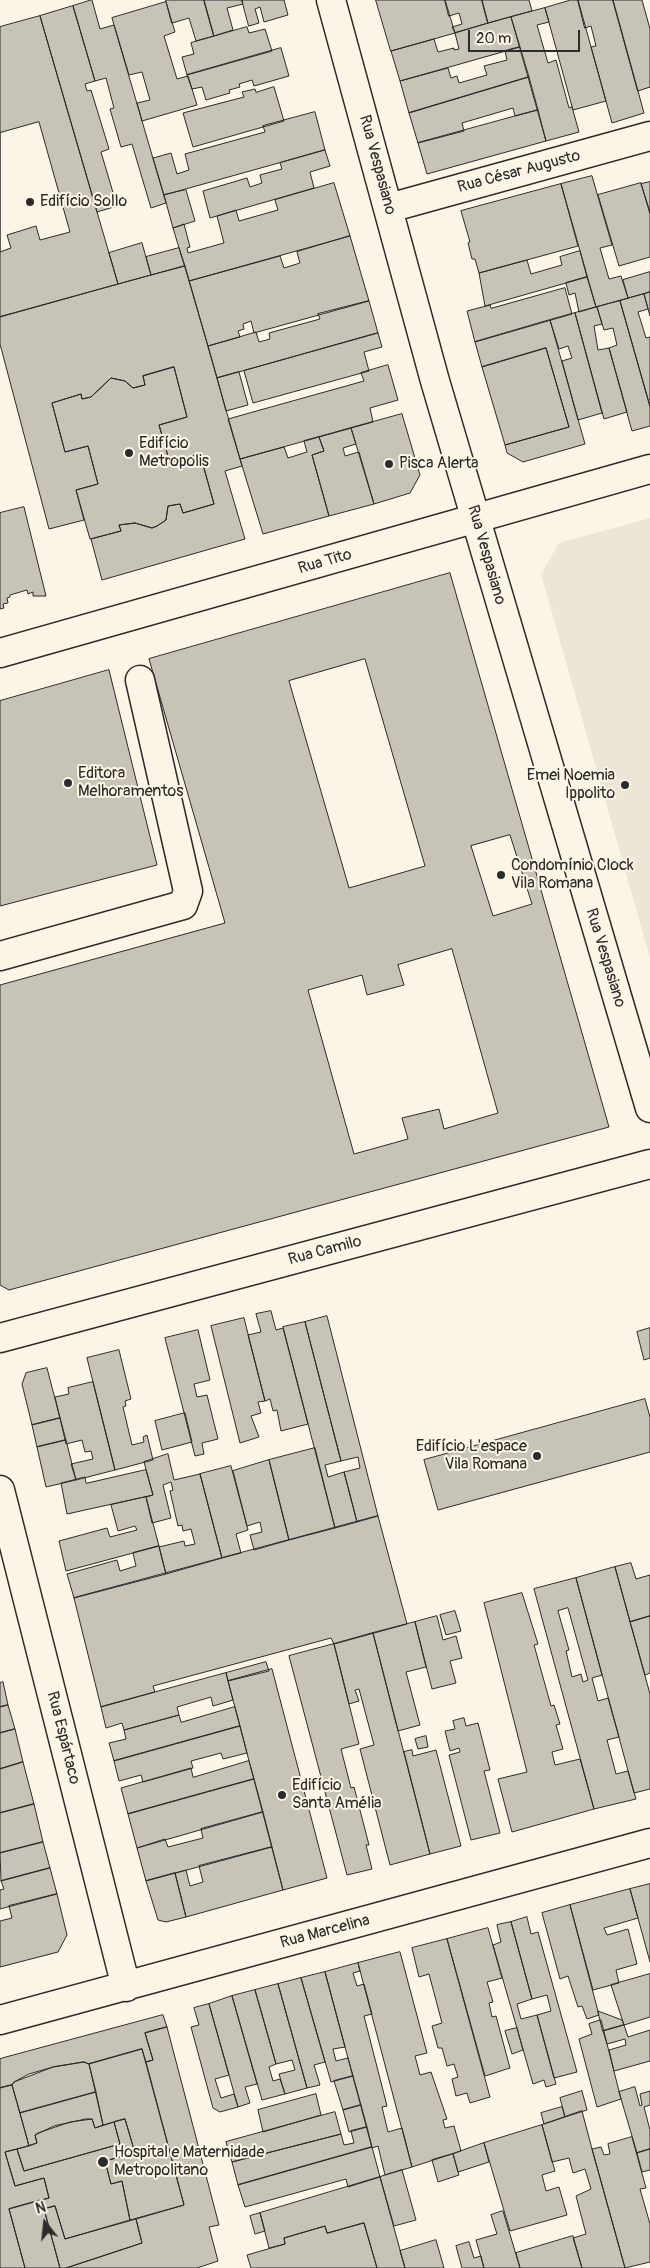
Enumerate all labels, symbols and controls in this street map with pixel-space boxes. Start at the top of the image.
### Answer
scale bar [470,20,582,52]
text: 20 m [476,29,511,48]
street label: Rua Vespasiano [354,113,400,217]
street label: Rua César Augusto [455,146,583,198]
place label: Edifício Sollo [40,192,127,212]
marker: Edifício Sollo [24,196,36,208]
place label: Edifício Metropolis [139,434,209,472]
marker: Edifício Metropolis [123,447,135,459]
place label: Pisca Alerta [399,454,479,474]
marker: Pisca Alerta [383,458,395,470]
street label: Rua Vespasiano [463,503,509,607]
street label: Rua Tito [296,545,354,579]
place label: Editora Melhoramentos [78,764,183,802]
place label: Emei Noemia Ippolito [527,766,615,804]
marker: Editora Melhoramentos [62,777,74,789]
marker: Emei Noemia Ippolito [619,779,631,791]
place label: Condomínio Clock Vila Romana [511,856,634,894]
marker: Condomínio Clock Vila Romana [495,869,507,881]
street label: Rua Vespasiano [581,906,629,1010]
street label: Rua Camilo [286,1232,364,1270]
place label: Edifício L'espace Vila Romana [416,1437,527,1475]
marker: Edifício L'espace Vila Romana [531,1450,543,1462]
street label: Rua Espártaco [42,1690,84,1786]
place label: Edifício Santa Amélia [292,1776,381,1814]
marker: Edifício Santa Amélia [276,1789,288,1801]
street label: Rua Marcelina [278,1911,372,1953]
place label: Hospital e Maternidade Metropolitano [114,2143,264,2181]
marker: Hospital e Maternidade Metropolitano [96,2155,110,2169]
north arrow [20,2198,70,2248]
text: N [34,2199,48,2218]

